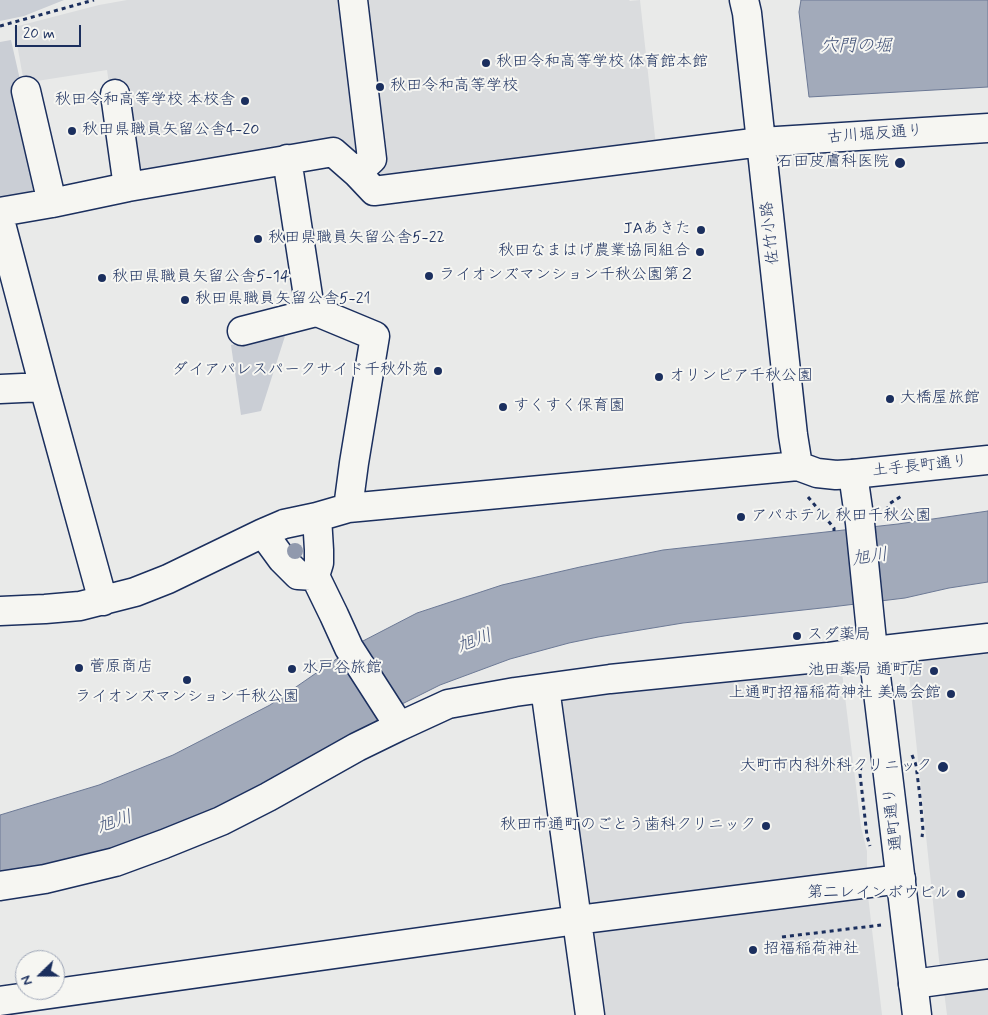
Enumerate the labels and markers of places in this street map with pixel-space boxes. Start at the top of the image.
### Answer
place label: 秋田令和高等学校 体育館本館 [496,53,708,73]
marker: 秋田令和高等学校 体育館本館 [480,57,492,69]
place label: 秋田令和高等学校 [390,77,518,97]
marker: 秋田令和高等学校 [374,81,386,93]
place label: 秋田令和高等学校 本校舎 [55,91,235,111]
marker: 秋田令和高等学校 本校舎 [239,95,251,107]
place label: 秋田県職員矢留公舎4-20 [82,121,259,141]
marker: 秋田県職員矢留公舎4-20 [66,125,78,137]
place label: 石田皮膚科医院 [777,153,889,173]
marker: 石田皮膚科医院 [893,156,907,170]
place label: JAあきた [623,220,691,240]
marker: JAあきた [695,224,707,236]
place label: 秋田県職員矢留公舎5-22 [268,229,445,249]
marker: 秋田県職員矢留公舎5-22 [252,233,264,245]
place label: 秋田なまはげ農業協同組合 [498,242,690,262]
marker: 秋田なまはげ農業協同組合 [694,246,706,258]
place label: ライオンズマンション千秋公園第２ [439,266,695,286]
place label: 秋田県職員矢留公舎5-14 [112,268,290,288]
marker: ライオンズマンション千秋公園第２ [423,270,435,282]
marker: 秋田県職員矢留公舎5-14 [96,272,108,284]
place label: 秋田県職員矢留公舎5-21 [195,290,370,310]
marker: 秋田県職員矢留公舎5-21 [179,294,191,306]
place label: ダイアパレスパークサイド千秋外苑 [172,361,428,381]
marker: ダイアパレスパークサイド千秋外苑 [432,365,444,377]
place label: オリンピア千秋公園 [669,367,813,387]
marker: オリンピア千秋公園 [653,371,665,383]
place label: 大橋屋旅館 [900,389,980,409]
marker: 大橋屋旅館 [884,393,896,405]
place label: すくすく保育園 [513,397,625,417]
marker: すくすく保育園 [497,401,509,413]
place label: アパホテル 秋田千秋公園 [751,507,931,527]
marker: アパホテル 秋田千秋公園 [735,511,747,523]
place label: スダ薬局 [807,626,871,646]
marker: スダ薬局 [791,630,803,642]
place label: 菅原商店 [89,658,153,678]
place label: 水戸谷旅館 [302,659,382,679]
place label: 池田薬局 通町店 [808,661,924,681]
marker: 菅原商店 [73,662,85,674]
marker: 水戸谷旅館 [286,663,298,675]
marker: 池田薬局 通町店 [928,665,940,677]
marker: ライオンズマンション千秋公園 [181,674,193,686]
place label: 上通町招福稲荷神社 美鳥会館 [729,684,941,704]
place label: ライオンズマンション千秋公園 [75,688,299,708]
marker: 上通町招福稲荷神社 美鳥会館 [945,688,957,700]
place label: 大町市内科外科クリニック [740,757,932,777]
marker: 大町市内科外科クリニック [936,760,950,774]
place label: 秋田市通町のごとう歯科クリニック [500,816,756,836]
marker: 秋田市通町のごとう歯科クリニック [760,820,772,832]
place label: 第二レインボウビル [807,884,951,904]
marker: 第二レインボウビル [955,888,967,900]
place label: 招福稲荷神社 [763,940,859,960]
marker: 招福稲荷神社 [747,944,759,956]

